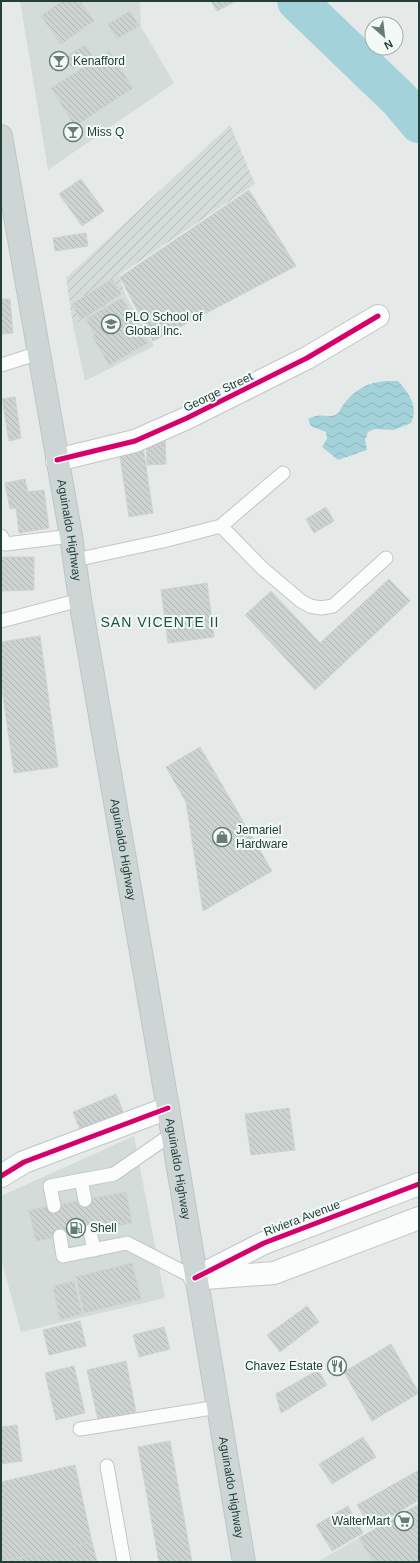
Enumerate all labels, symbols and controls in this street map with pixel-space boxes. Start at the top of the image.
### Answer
north arrow [364,16,404,56]
text: N [382,38,395,52]
bar icon: Kenafford [48,50,70,72]
place label: Kenafford [73,54,125,68]
bar icon: Miss Q [62,121,84,143]
place label: Miss Q [87,125,124,139]
place label: PLO School of Global Inc. [125,310,203,338]
school or university icon: PLO School of Global Inc. [100,313,122,335]
street label: George Street [181,369,256,415]
street label: Aguinaldo Highway [54,478,84,582]
district label: SAN VICENTE II [100,614,220,630]
street label: Aguinaldo Highway [108,798,139,901]
place label: Jemariel Hardware [236,823,288,851]
shop icon: Jemariel Hardware [211,826,233,848]
street label: Aguinaldo Highway [163,1117,194,1221]
street label: Riviera Avenue [262,1197,342,1239]
fuel station icon: Shell [65,1217,87,1239]
place label: Shell [90,1221,117,1235]
restaurant icon: Chavez Estate [326,1355,348,1377]
place label: Chavez Estate [245,1359,323,1373]
street label: Aguinaldo Highway [216,1436,247,1539]
supermarket icon: WalterMart [393,1510,415,1532]
place label: WalterMart [332,1514,391,1528]

